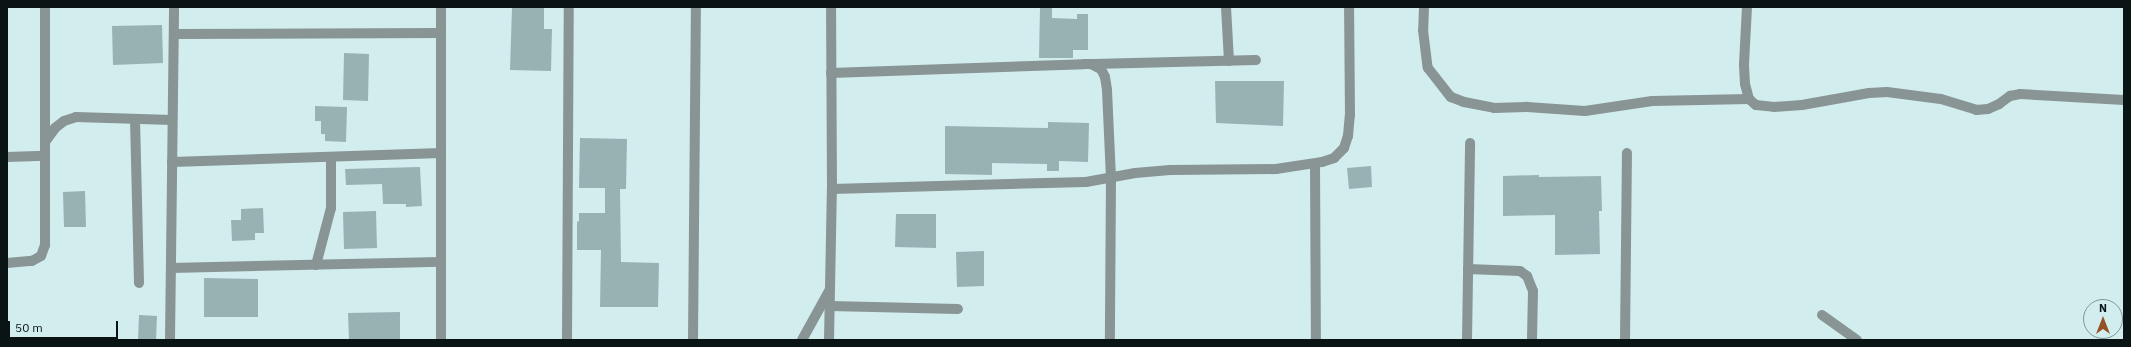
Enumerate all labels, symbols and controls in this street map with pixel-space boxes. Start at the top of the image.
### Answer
north arrow [2083,299,2123,339]
text: N [2099,301,2107,315]
scale bar [10,313,120,339]
text: 50 m [15,320,43,335]

